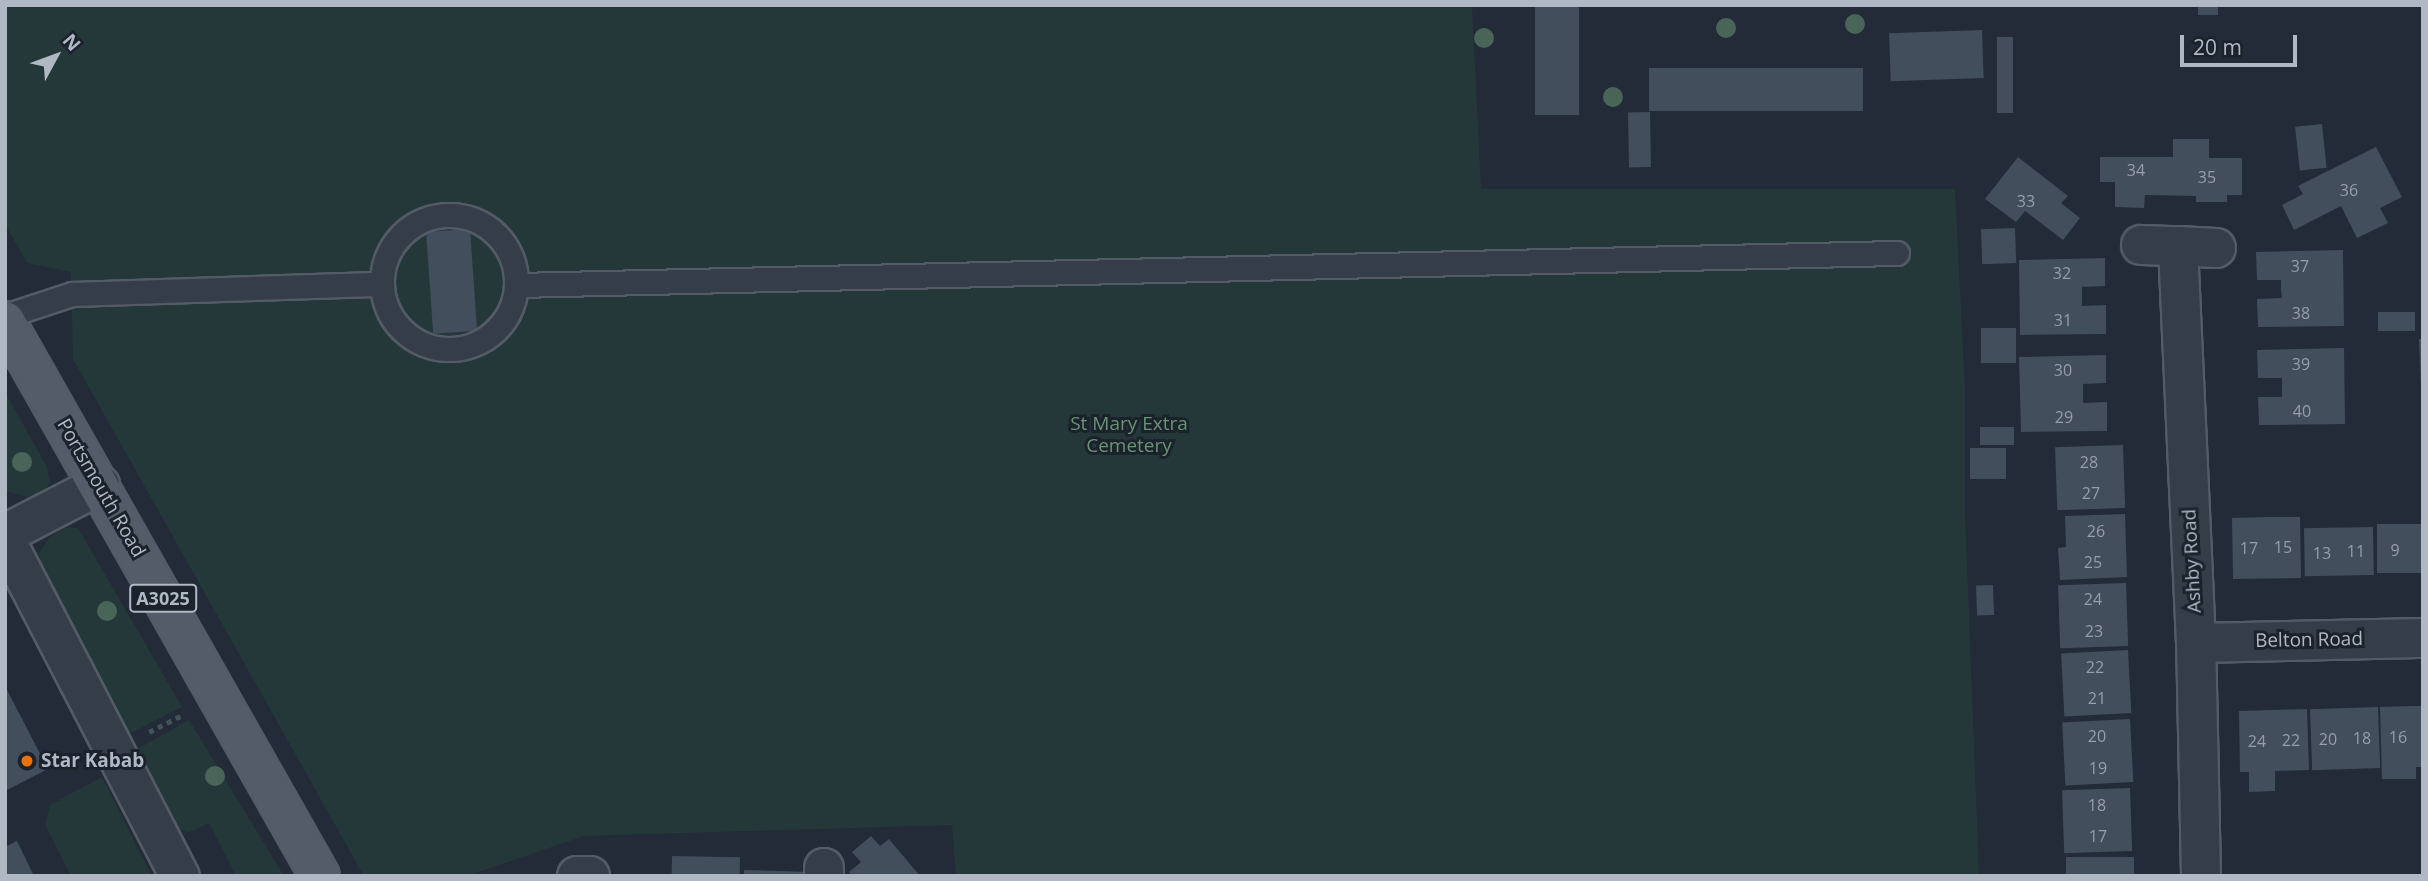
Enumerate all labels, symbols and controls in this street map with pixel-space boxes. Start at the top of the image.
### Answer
north arrow [21,21,91,91]
scale bar [2183,21,2300,65]
text: N [57,28,87,57]
text: 20 m [2193,33,2242,61]
house number: 34 [2127,160,2145,180]
house number: 35 [2198,167,2216,187]
house number: 36 [2340,180,2358,200]
house number: 33 [2017,191,2035,211]
house number: 37 [2291,256,2309,276]
house number: 32 [2053,263,2071,283]
house number: 38 [2292,303,2310,323]
house number: 31 [2054,310,2072,330]
house number: 39 [2292,354,2310,374]
house number: 30 [2054,360,2072,380]
house number: 40 [2293,401,2311,421]
house number: 29 [2055,407,2073,427]
park label: St Mary Extra Cemetery [1070,413,1188,457]
street label: Portsmouth Road [52,415,150,561]
house number: 28 [2080,452,2098,472]
house number: 27 [2082,483,2100,503]
street label: Ashby Road [2178,508,2206,614]
house number: 26 [2087,521,2105,541]
house number: 15 [2274,537,2292,557]
house number: 17 [2240,538,2258,558]
house number: 9 [2390,540,2400,560]
house number: 11 [2347,541,2365,561]
house number: 13 [2313,543,2331,563]
house number: 25 [2084,552,2102,572]
road number: A3025 [128,584,198,612]
house number: 24 [2084,589,2102,609]
house number: 23 [2085,621,2103,641]
street label: Belton Road [2255,628,2363,652]
house number: 22 [2086,657,2104,677]
house number: 21 [2088,688,2106,708]
house number: 20 [2088,726,2106,746]
house number: 16 [2389,727,2407,747]
house number: 18 [2353,728,2371,748]
house number: 20 [2319,729,2337,749]
house number: 22 [2282,730,2300,750]
house number: 24 [2248,731,2266,751]
place label: Star Kabab [41,750,144,772]
marker: Star Kabab [19,753,35,769]
house number: 19 [2089,758,2107,778]
house number: 18 [2088,795,2106,815]
house number: 17 [2089,826,2107,846]

